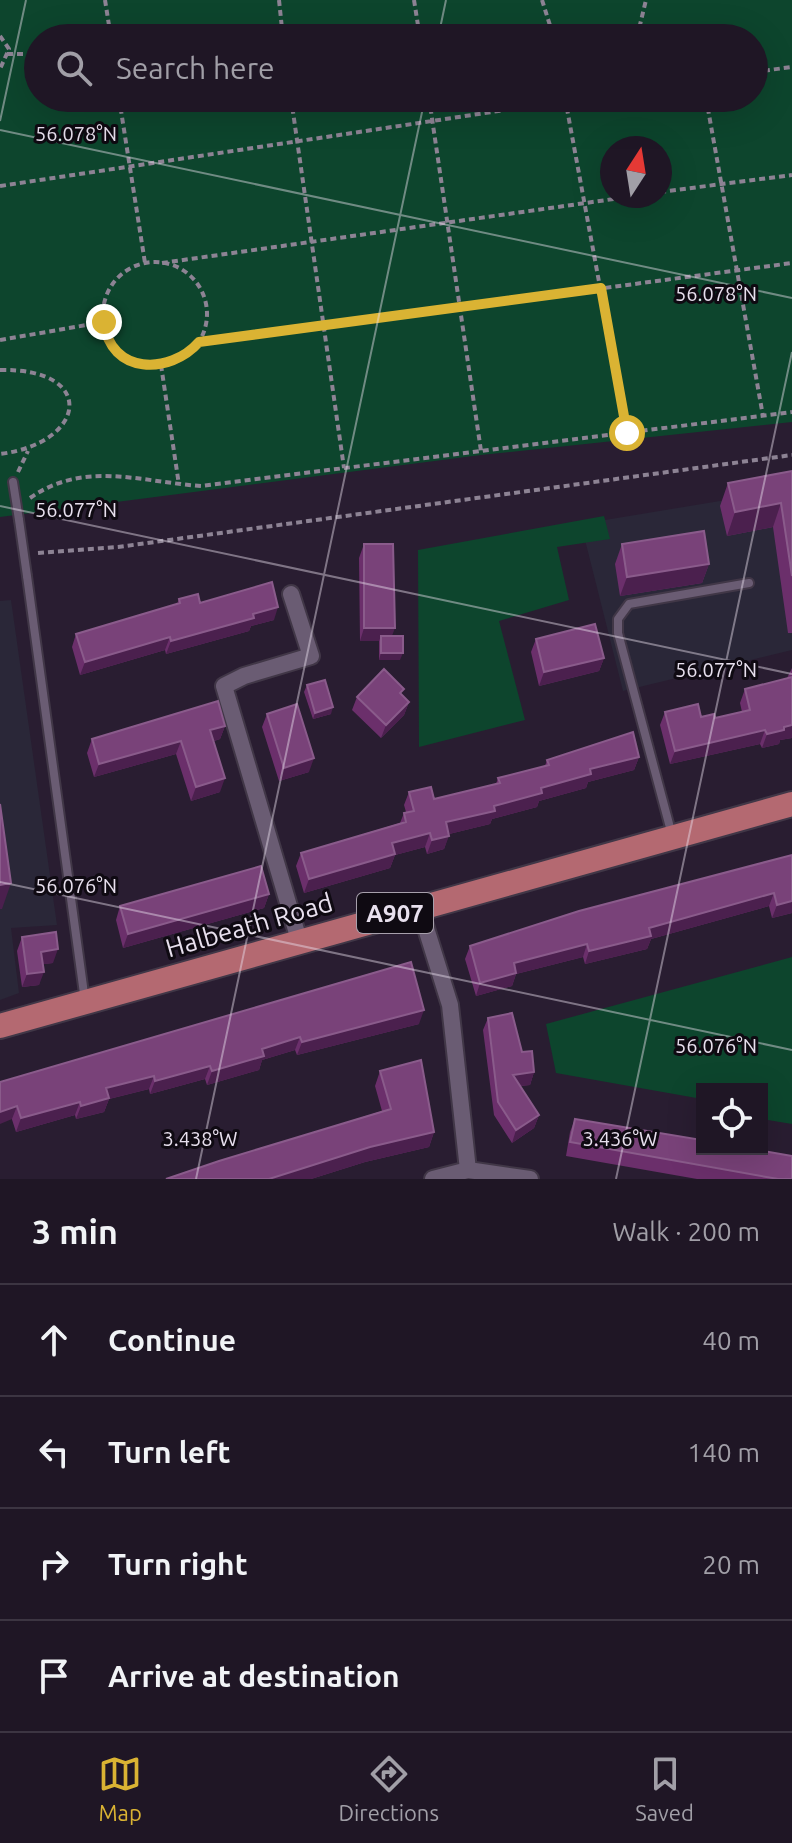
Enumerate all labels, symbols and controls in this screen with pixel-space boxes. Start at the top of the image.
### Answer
search box [24,24,768,112]
icon: search [52,46,96,90]
text: Search here [116,51,275,85]
text: 56.078°N [35,122,117,145]
north arrow [600,136,672,208]
text: 56.078°N [675,282,757,305]
route end [86,304,122,340]
route start [609,415,645,451]
text: 56.077°N [35,498,117,521]
text: 56.077°N [675,658,757,681]
text: 56.076°N [35,874,117,897]
street label: Halbeath Road [162,887,336,963]
road number: A907 [357,893,433,933]
text: 56.076°N [675,1034,757,1057]
map controls [696,1083,768,1155]
button: locate [696,1083,768,1155]
text: 3.438°W [163,1127,237,1150]
text: 3.436°W [583,1127,657,1150]
text: 3 min [32,1212,118,1250]
text: Walk · 200 m [612,1217,760,1246]
icon: ahead [32,1318,76,1362]
text: Continue [108,1323,236,1357]
text: 40 m [702,1326,760,1355]
icon: left [32,1430,76,1474]
text: Turn left [108,1435,230,1469]
text: 140 m [688,1438,760,1467]
icon: right [32,1542,76,1586]
text: Turn right [108,1547,248,1581]
text: 20 m [702,1550,760,1579]
icon: arrive [32,1654,76,1698]
text: Arrive at destination [108,1659,400,1693]
tab: Map [98,1752,142,1825]
tab: Directions [338,1752,439,1825]
tab: Saved [635,1752,694,1825]

